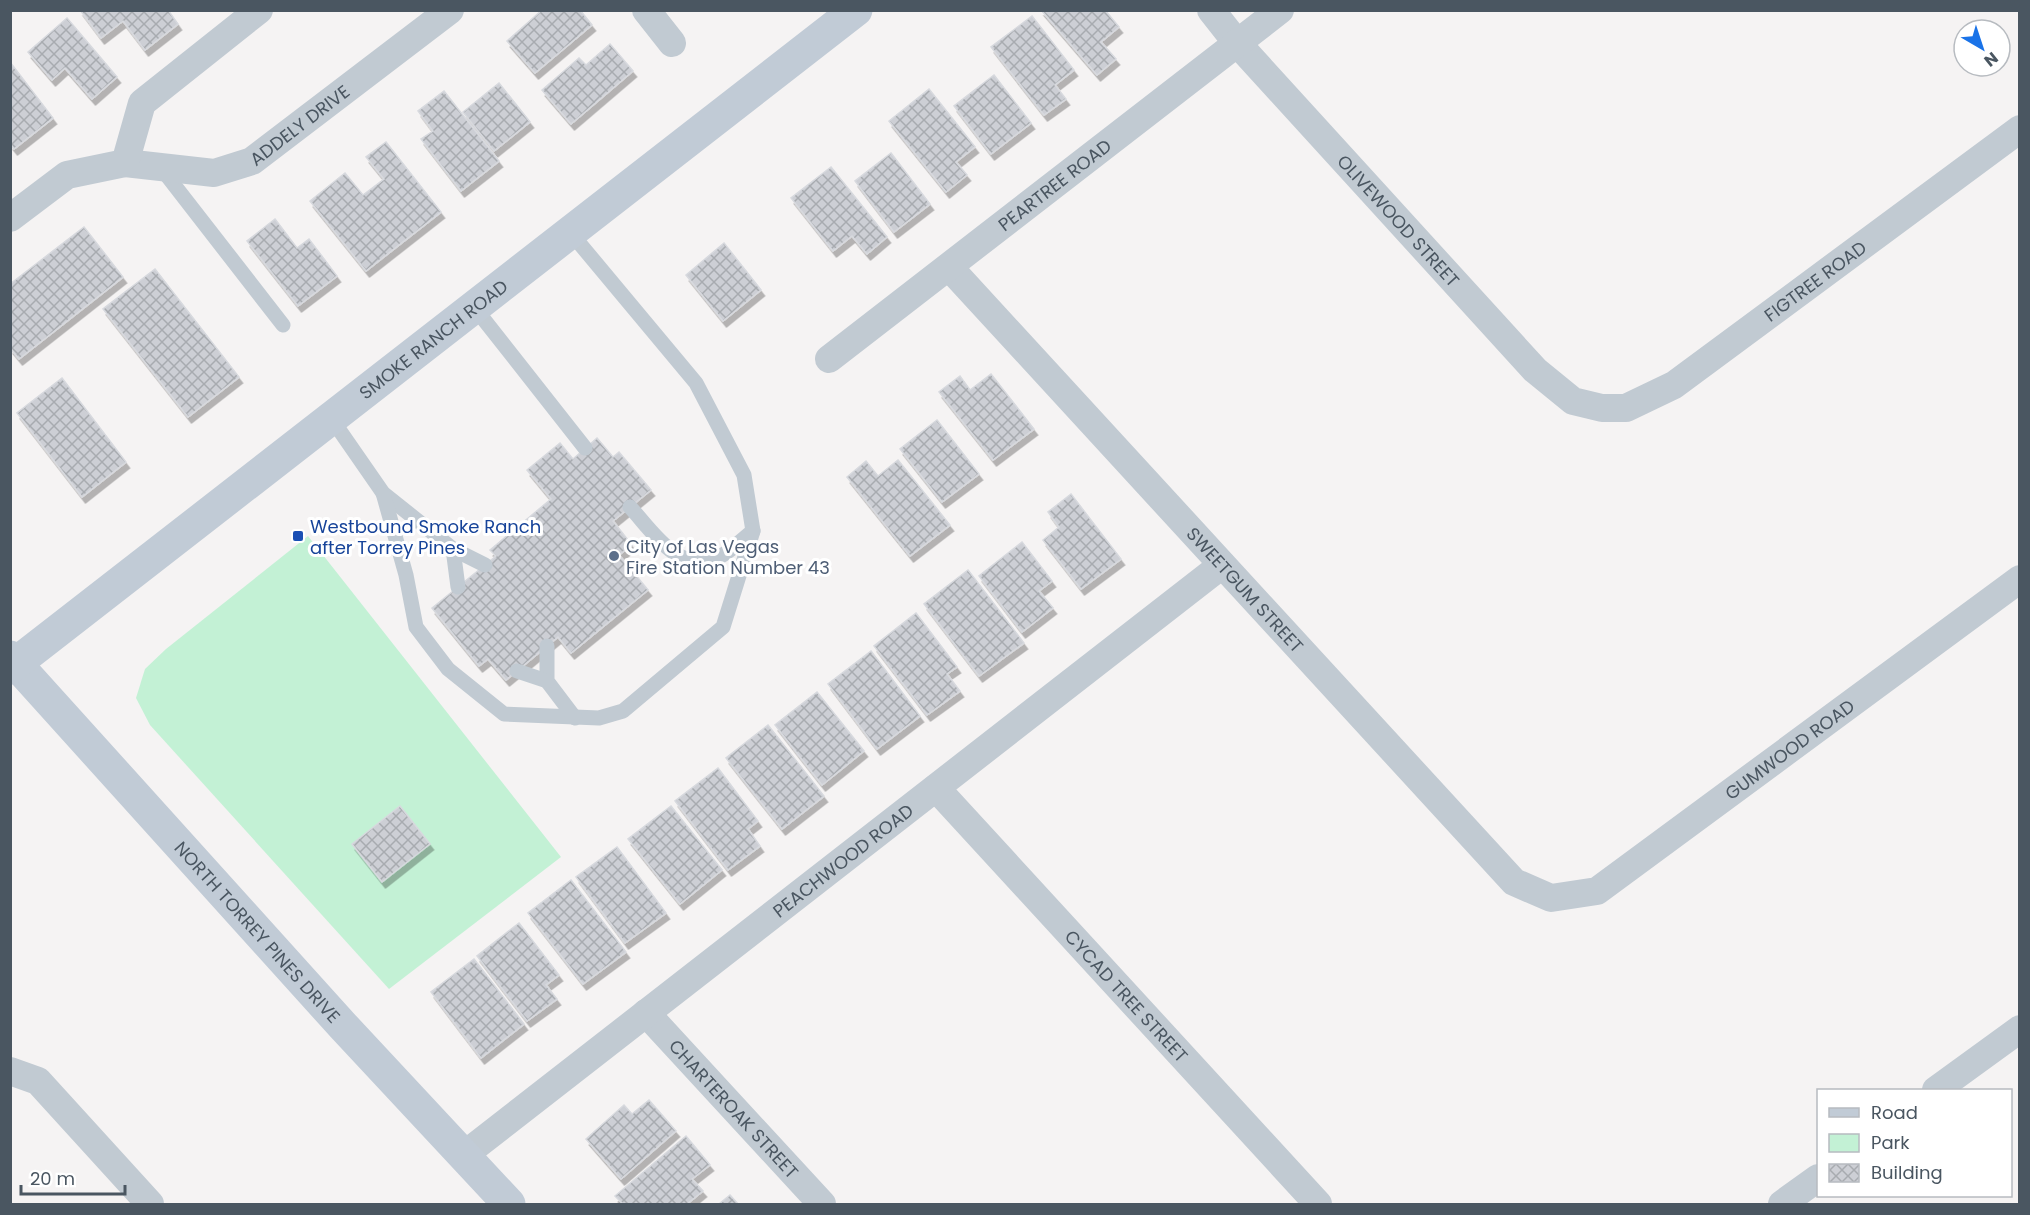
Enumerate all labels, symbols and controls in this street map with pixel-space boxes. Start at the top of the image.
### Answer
north arrow [1952,18,2012,78]
text: N [1979,47,2003,72]
street label: ADDELY DRIVE [244,79,354,171]
street label: PEARTREE ROAD [993,133,1116,236]
street label: OLIVEWOOD STREET [1332,149,1466,292]
street label: FIGTREE ROAD [1759,234,1871,327]
street label: SMOKE RANCH ROAD [354,273,513,405]
place label: Westbound Smoke Ranch after Torrey Pines [310,514,541,560]
street label: SWEETGUM STREET [1181,521,1310,658]
marker: Westbound Smoke Ranch after Torrey Pines [291,529,305,543]
place label: City of Las Vegas Fire Station Number 43 [626,534,830,580]
marker: City of Las Vegas Fire Station Number 43 [607,549,621,563]
street label: GUMWOOD ROAD [1720,693,1859,805]
street label: PEACHWOOD ROAD [767,798,918,923]
street label: NORTH TORREY PINES DRIVE [169,835,347,1028]
street label: CYCAD TREE STREET [1060,924,1194,1068]
street label: CHARTEROAK STREET [664,1034,805,1184]
legend [1817,1089,2012,1197]
text: Road [1871,1100,1918,1125]
text: Park [1871,1130,1910,1155]
scale bar [21,1158,124,1196]
text: Building [1871,1160,1943,1185]
text: 20 m [30,1166,75,1191]

